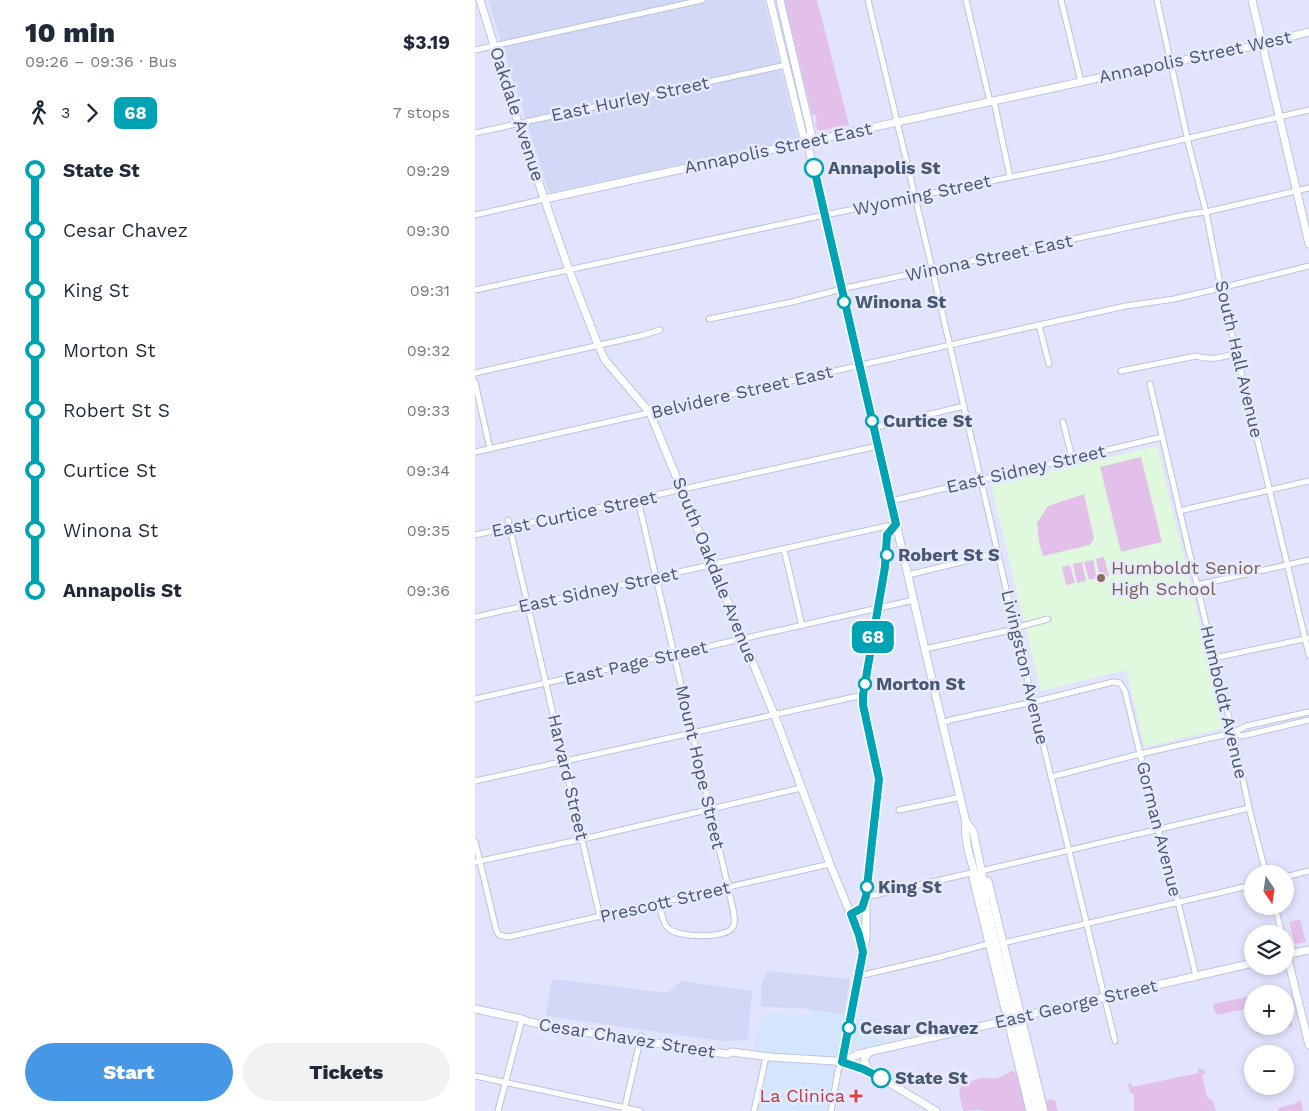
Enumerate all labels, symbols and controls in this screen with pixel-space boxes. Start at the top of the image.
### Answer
text: 10 min [25,16,115,49]
street label: Annapolis Street West [1097,26,1294,87]
text: $3.19 [403,31,450,54]
street label: Oakdale Avenue [486,44,549,184]
text: 09:26 – 09:36 · Bus [25,52,177,71]
street label: East Hurley Street [549,71,711,126]
icon: walk [25,99,53,127]
icon: forward [78,99,106,127]
text: 68 [124,102,147,123]
text: 3 [61,103,70,122]
text: 7 stops [393,103,450,122]
street label: Annapolis Street East [682,117,874,178]
place label: Annapolis St [828,157,940,178]
marker: Annapolis St [804,158,824,178]
text: State St [63,159,140,182]
text: 09:29 [406,161,450,180]
street label: Wyoming Street [851,170,993,219]
text: Cesar Chavez [63,219,188,242]
text: 09:30 [406,221,450,240]
street label: Winona Street East [904,229,1075,285]
street label: South Hall Avenue [1211,278,1268,440]
text: King St [63,279,129,302]
text: 09:31 [410,281,450,300]
place label: Winona St [855,291,946,312]
marker: Winona St [837,295,851,309]
text: Morton St [63,339,155,362]
text: 09:32 [407,341,450,360]
street label: Belvidere Street East [649,360,835,423]
text: Robert St S [63,399,170,422]
text: 09:33 [407,401,450,420]
place label: Curtice St [883,410,972,431]
marker: Curtice St [865,414,879,428]
street label: East Sidney Street [944,440,1108,497]
text: Curtice St [63,459,156,482]
text: 09:34 [406,461,450,480]
street label: South Oakdale Avenue [669,474,762,666]
street label: East Curtice Street [489,486,659,541]
text: Winona St [63,519,158,542]
text: 09:35 [407,521,450,540]
place label: Robert St S [898,544,1000,565]
marker: Robert St S [880,548,894,562]
place label: Humboldt Senior High School [1111,557,1261,599]
street label: East Sidney Street [516,562,680,617]
marker: Humboldt Senior High School [1095,572,1107,584]
text: Annapolis St [63,579,182,602]
text: 09:36 [406,581,450,600]
street label: Livingston Avenue [997,587,1054,746]
line badge: 68 [851,621,895,653]
street label: Humboldt Avenue [1197,623,1252,781]
text: 68 [862,626,884,647]
street label: East Page Street [562,636,710,689]
place label: Morton St [876,673,965,694]
marker: Morton St [858,677,872,691]
street label: Mount Hope Street [671,683,730,851]
street label: Harvard Street [544,712,593,842]
street label: Gorman Avenue [1133,759,1186,899]
north arrow [1244,865,1294,915]
map controls [1244,865,1294,1095]
street label: Prescott Street [598,876,732,927]
place label: King St [878,876,942,897]
marker: King St [860,880,874,894]
button: layers [1244,925,1294,975]
street label: East George Street [993,974,1160,1032]
button: + [1244,985,1294,1035]
street label: Cesar Chavez Street [537,1013,717,1062]
place label: Cesar Chavez [860,1017,978,1038]
marker: Cesar Chavez [842,1021,856,1035]
button: Start [25,1043,233,1101]
button: Tickets [243,1043,450,1101]
button: − [1244,1045,1294,1095]
place label: State St [895,1067,968,1088]
marker: State St [871,1068,891,1088]
place label: La Clinica [759,1085,845,1106]
marker: La Clinica [849,1089,863,1103]

